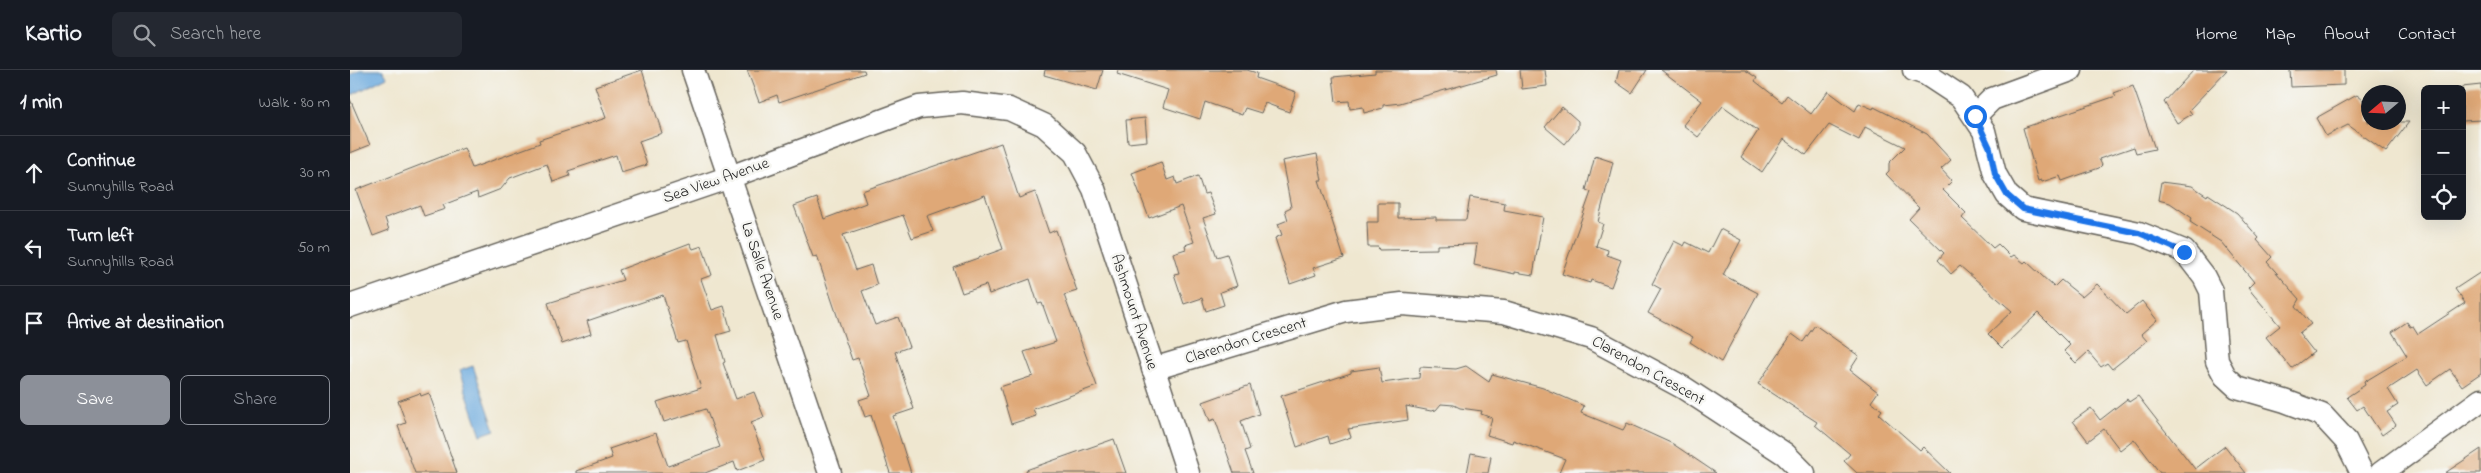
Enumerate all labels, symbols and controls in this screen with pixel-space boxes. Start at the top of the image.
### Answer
search box [112,12,462,57]
text: Kartio [25,17,82,52]
icon: search [130,21,158,49]
text: Search here [170,21,261,48]
text: Home [2196,22,2237,48]
text: Map [2265,22,2296,48]
text: About [2324,22,2370,48]
text: Contact [2398,22,2456,48]
north arrow [2361,85,2406,130]
map controls [2421,85,2466,220]
button: + [2421,85,2466,130]
text: 1 min [20,88,62,118]
text: Walk · 80 m [259,91,330,115]
route start [1964,105,1987,128]
button: − [2421,130,2466,175]
text: Continue [67,148,135,175]
street label: Sea View Avenue [660,151,773,210]
icon: ahead [20,159,48,187]
text: 30 m [300,161,330,185]
text: Sunnyhills Road [67,175,174,199]
button: locate [2421,175,2466,220]
street label: La Salle Avenue [734,219,790,324]
text: Turn left [67,223,134,250]
icon: left [20,234,48,262]
text: 50 m [298,236,330,260]
route end [2173,241,2196,264]
text: Sunnyhills Road [67,250,174,274]
street label: Ashmount Avenue [1104,251,1164,374]
icon: arrive [20,309,48,337]
text: Arrive at destination [67,310,224,337]
street label: Clarendon Crescent [1182,311,1310,371]
street label: Clarendon Crescent [1587,330,1709,412]
button: Save [20,375,170,425]
button: Share [180,375,330,425]

